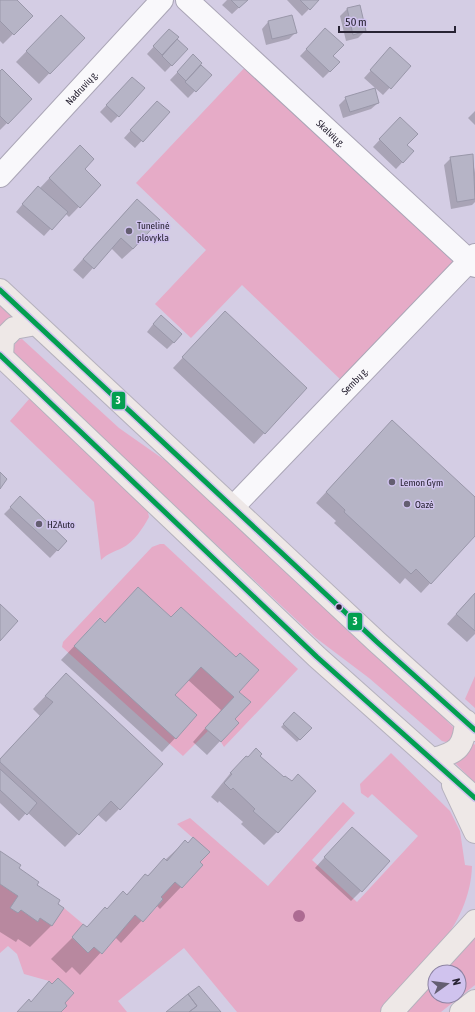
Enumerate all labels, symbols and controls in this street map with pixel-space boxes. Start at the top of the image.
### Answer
scale bar [339,8,455,34]
text: 50 m [345,15,367,29]
street label: Nadruvių g. [63,69,100,107]
street label: Skalvių g. [314,118,347,149]
place label: Tunelinė plovykla [137,220,170,243]
marker: Tunelinė plovykla [124,226,134,236]
street label: Sembų g. [339,365,370,397]
line badge: 3 [111,391,126,410]
text: 3 [115,394,121,406]
marker: Lemon Gym [387,477,397,487]
place label: Lemon Gym [400,477,443,488]
marker: Oazė [402,499,412,509]
place label: Oazė [415,499,434,510]
marker: H2Auto [34,519,44,529]
place label: H2Auto [47,519,75,530]
unlabelled marker [334,602,344,612]
line badge: 3 [347,612,363,631]
text: 3 [352,615,358,627]
north arrow [427,964,467,1004]
text: N [450,977,463,986]

